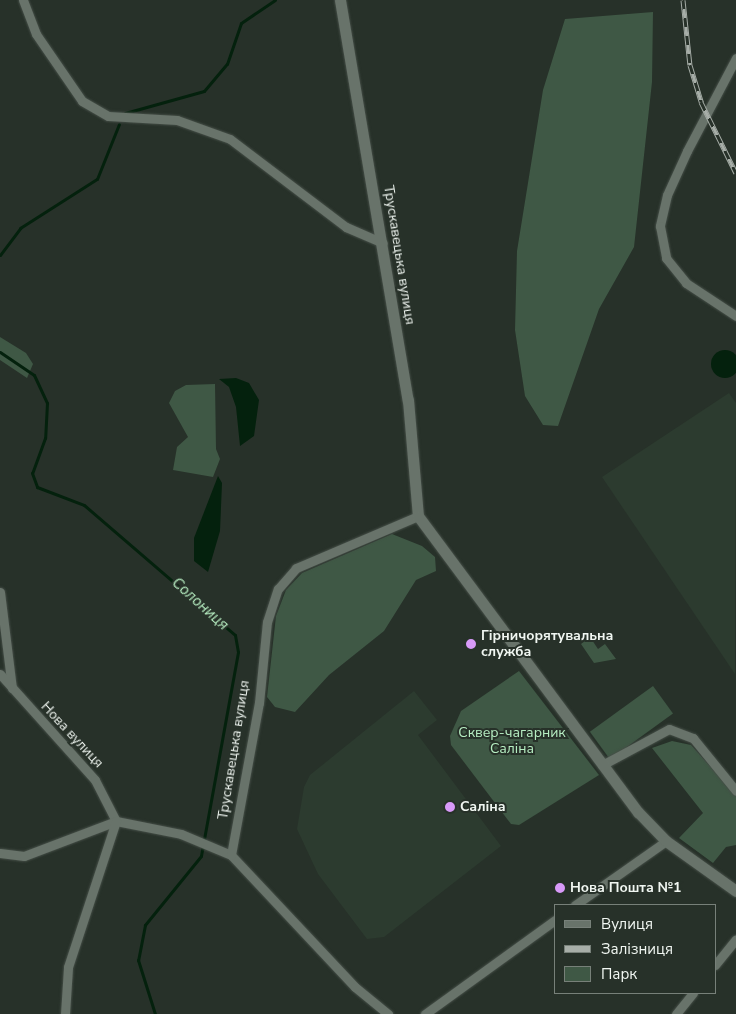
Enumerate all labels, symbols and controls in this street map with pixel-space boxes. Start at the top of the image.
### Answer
street label: Трускавецька вулиця [380,184,418,326]
water label: Солониця [168,574,232,634]
place label: Гірничорятувальна служба [481,628,613,660]
marker: Гірничорятувальна служба [465,638,477,650]
street label: Трускавецька вулиця [215,679,253,821]
street label: Нова вулиця [37,699,107,771]
park label: Сквер-чагарник Саліна [458,725,566,758]
place label: Саліна [460,799,506,815]
marker: Саліна [444,801,456,813]
place label: Нова Пошта №1 [570,880,681,896]
marker: Нова Пошта №1 [554,882,566,894]
legend [554,904,716,994]
text: Вулиця [601,914,653,934]
text: Залізниця [601,939,673,959]
text: Парк [601,964,637,984]

